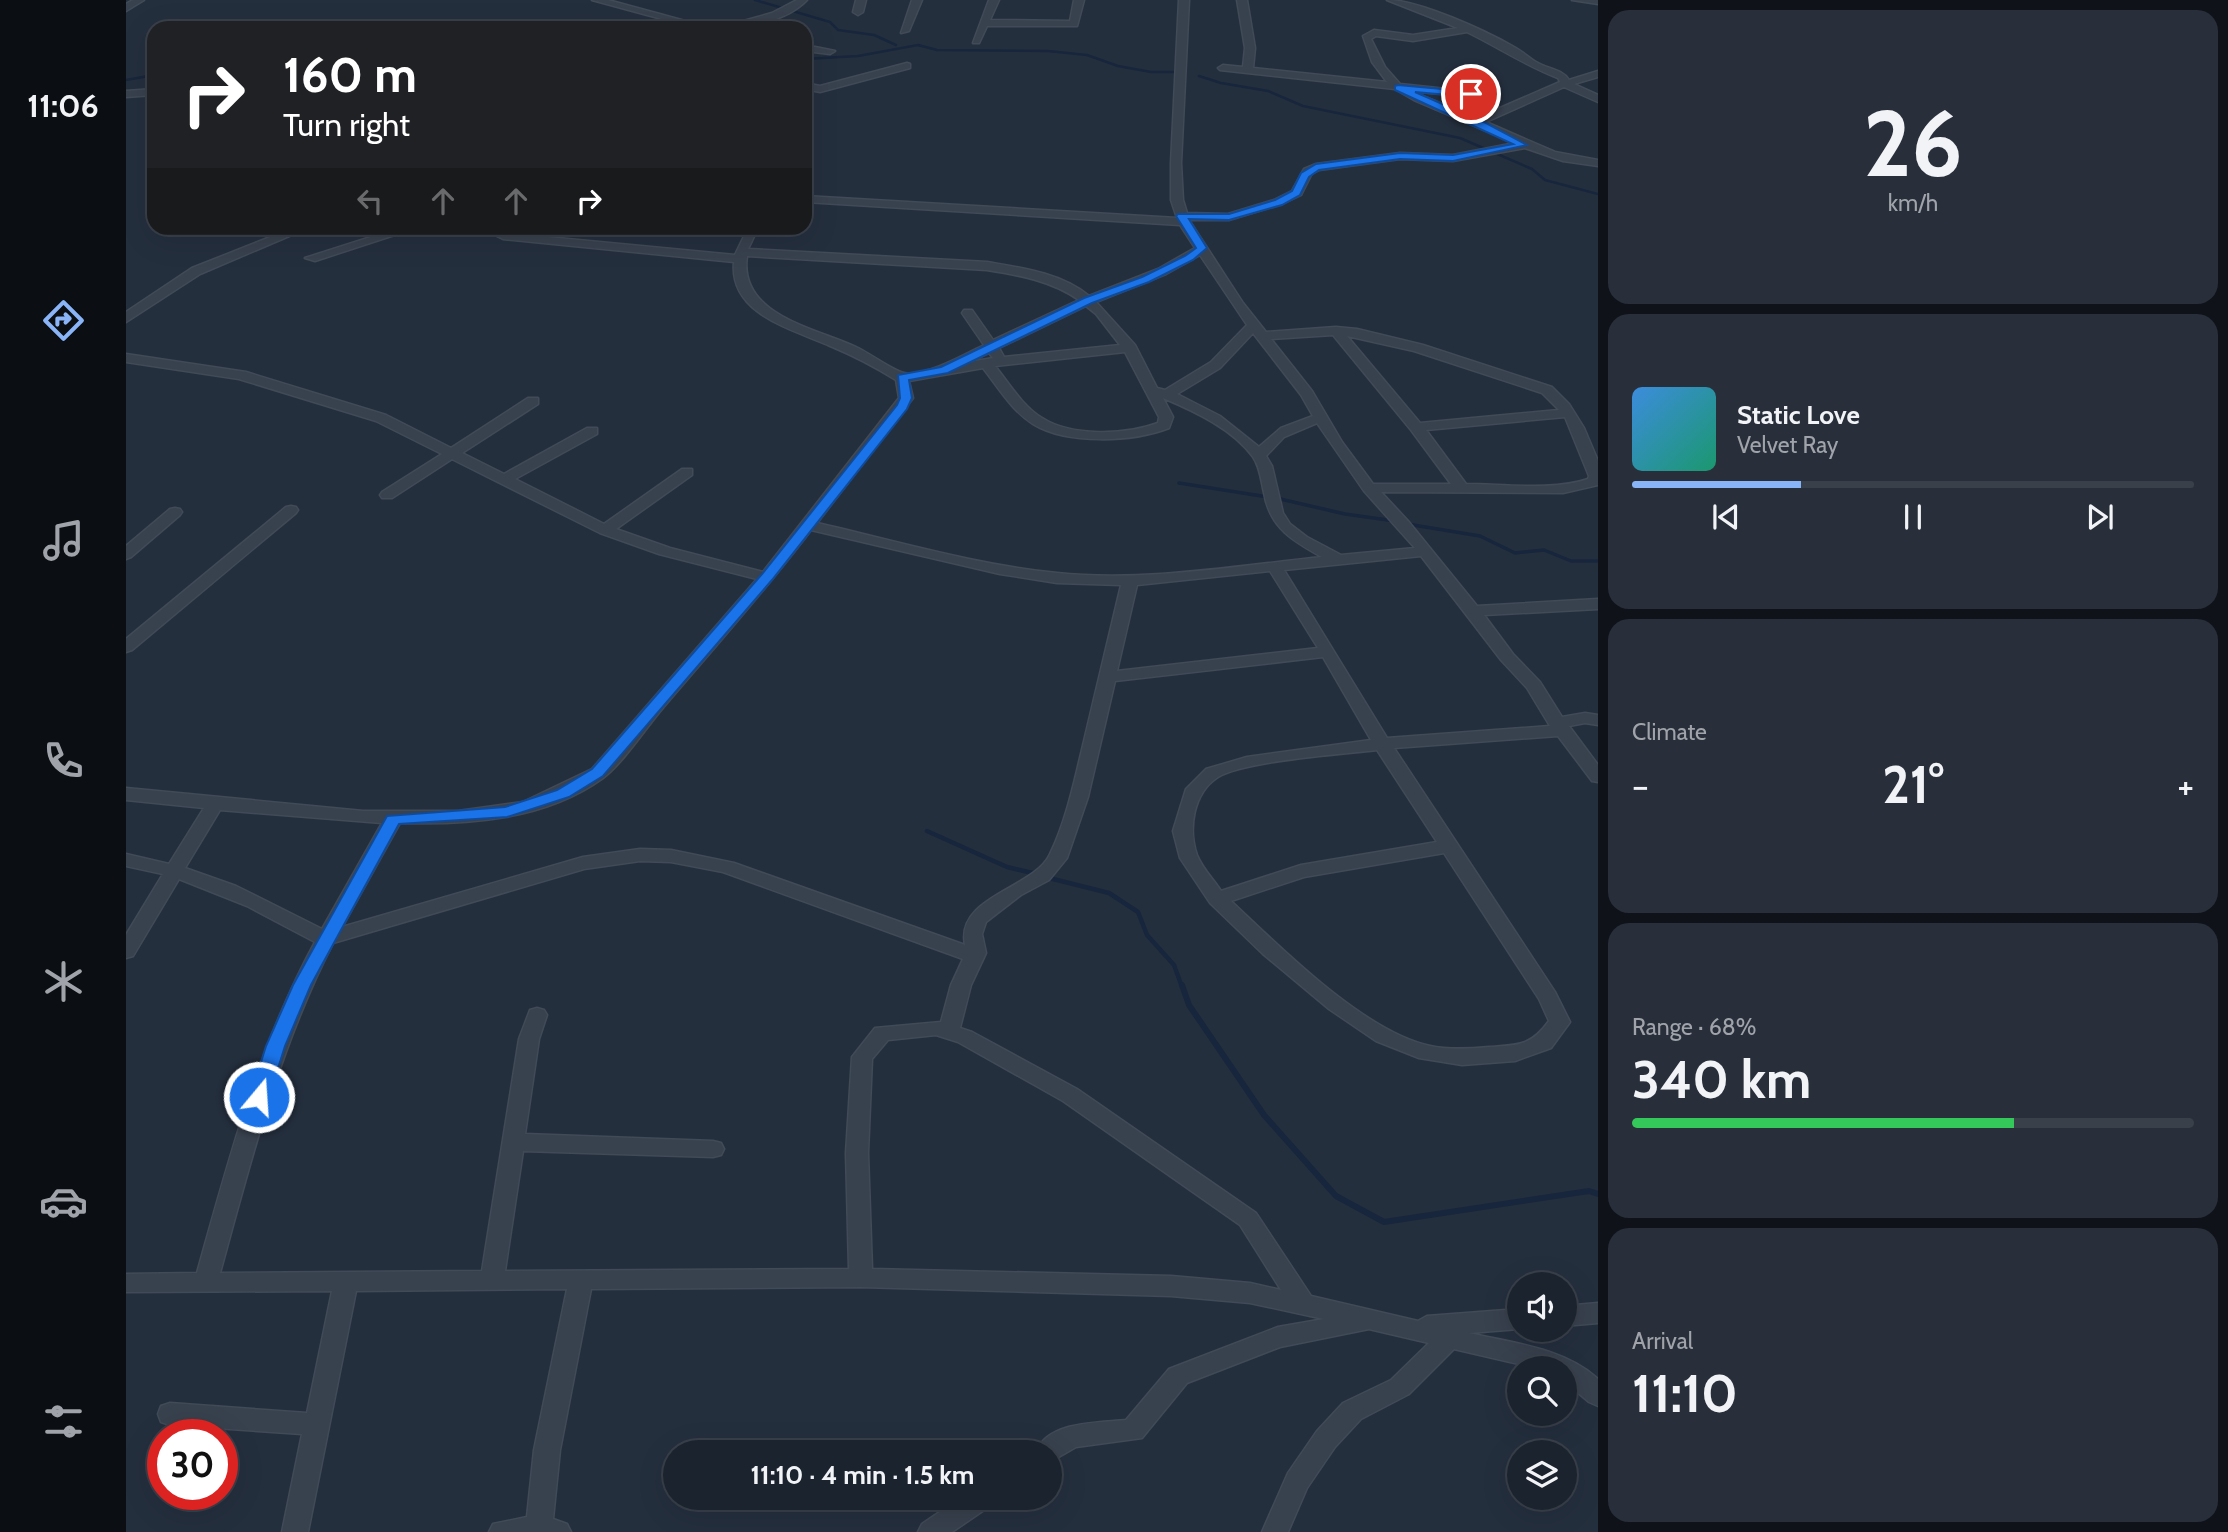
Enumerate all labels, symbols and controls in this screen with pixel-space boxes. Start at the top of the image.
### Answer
text: 160 m [283,45,417,104]
icon: right [168,49,259,140]
pin [1441,64,1501,124]
icon: arrive [1452,75,1490,113]
text: 11:06 [27,86,99,125]
text: 26 [1863,88,1963,199]
text: Turn right [283,105,410,144]
icon: left [351,182,389,220]
icon: ahead [424,182,462,220]
icon: ahead [497,182,535,220]
icon: right [570,182,608,220]
text: km/h [1888,189,1938,217]
icon: directions [39,296,88,345]
text: Static Love [1737,399,1860,431]
text: Velvet Ray [1737,431,1838,459]
icon: previous [1707,498,1745,536]
icon: pause [1894,498,1932,536]
icon: next [2081,498,2119,536]
icon: music [39,516,88,565]
text: Climate [1632,718,1707,746]
icon: phone [39,736,88,785]
text: 21° [1882,753,1944,816]
text: − [1632,762,1649,809]
text: + [2177,762,2194,809]
icon: climate [39,957,88,1006]
text: Range · 68% [1632,1013,1756,1041]
text: 340 km [1632,1048,1811,1111]
position arrow [222,1060,296,1134]
icon: car [39,1177,88,1226]
map controls [1507,1272,1577,1510]
button: sound [1507,1272,1577,1342]
text: Arrival [1632,1327,1693,1355]
button: search [1507,1356,1577,1426]
text: 11:10 [1632,1362,1738,1425]
icon: filters [39,1397,88,1446]
speed limit sign: 30 [147,1419,238,1510]
button: layers [1507,1440,1577,1510]
text: 11:10 · 4 min · 1.5 km [751,1459,974,1491]

